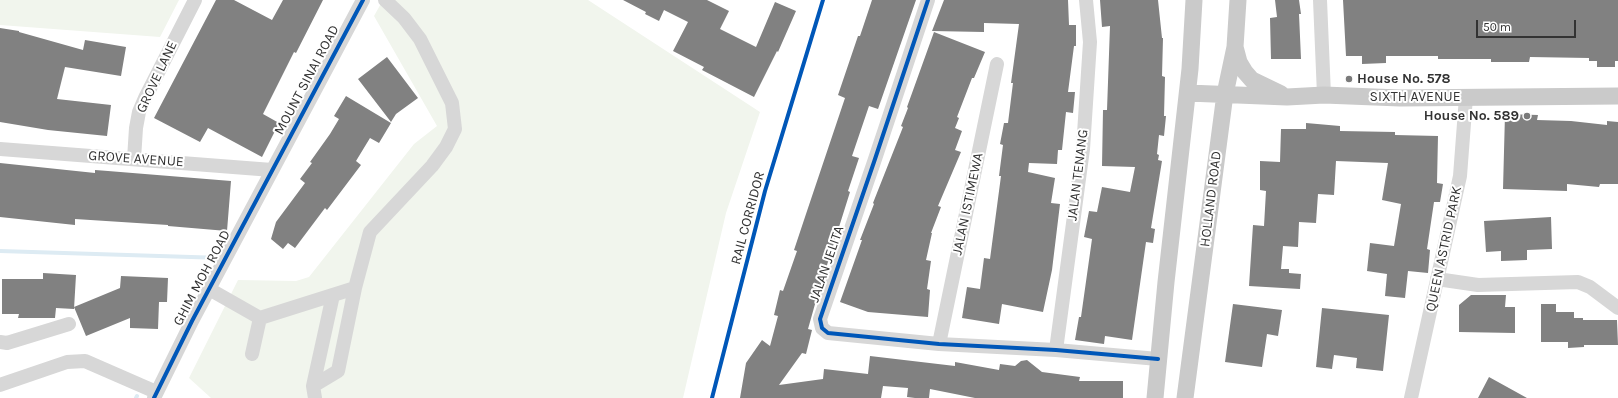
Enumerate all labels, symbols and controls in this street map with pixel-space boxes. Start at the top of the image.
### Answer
scale bar [1478,12,1578,38]
text: 50 m [1483,20,1511,34]
street label: MOUNT SINAI ROAD [271,22,343,138]
street label: GROVE LANE [133,38,181,116]
place label: House No. 578 [1357,71,1451,87]
marker: House No. 578 [1344,74,1354,84]
street label: SIXTH AVENUE [1369,89,1461,105]
place label: House No. 589 [1424,108,1519,124]
marker: House No. 589 [1522,111,1532,121]
street label: JALAN TENANG [1064,128,1092,222]
street label: GROVE AVENUE [88,147,184,171]
street label: HOLLAND ROAD [1197,150,1225,248]
street label: JALAN ISTIMEWA [949,151,987,257]
street label: RAIL CORRIDOR [727,169,769,267]
street label: QUEEN ASTRID PARK [1422,185,1466,313]
street label: JALAN JELITA [806,224,848,304]
street label: GHIM MOH ROAD [170,227,234,329]

